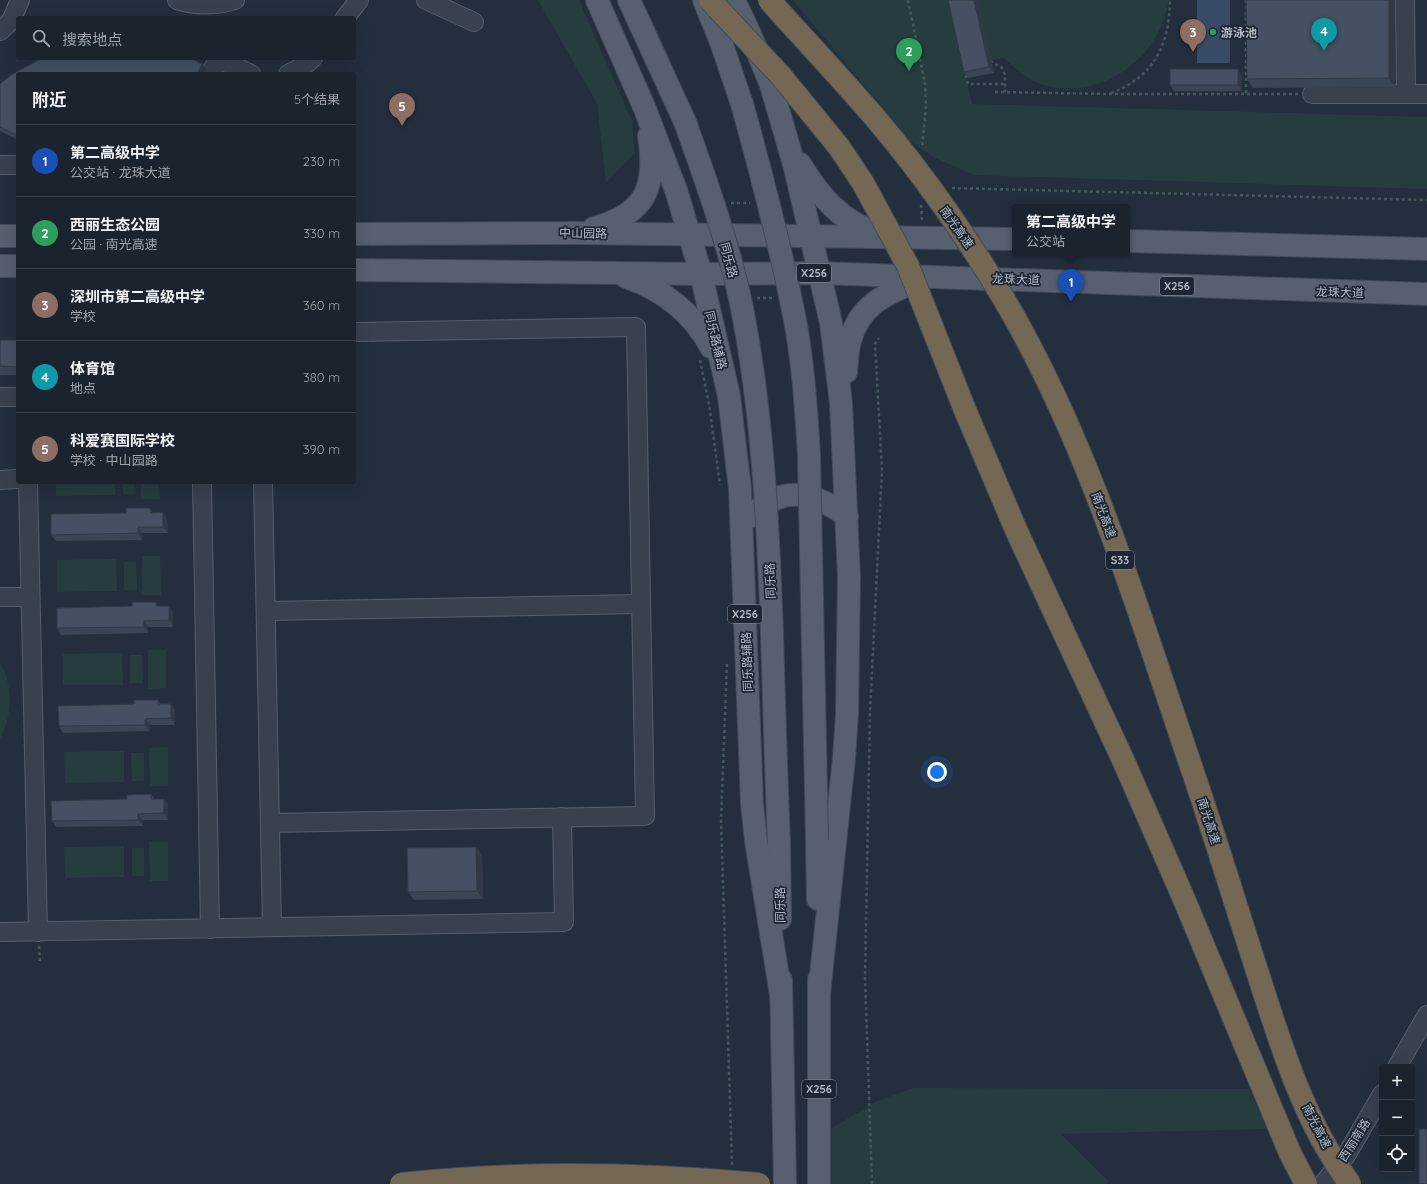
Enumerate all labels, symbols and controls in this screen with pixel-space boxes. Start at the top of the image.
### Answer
search box [16,16,356,60]
pin: 4 [1311,18,1337,51]
pin: 3 [1180,19,1206,52]
place label: 游泳池 [1221,25,1257,40]
icon: search [30,27,52,49]
marker: 游泳池 [1208,27,1218,37]
text: 搜索地点 [62,30,122,49]
pin: 2 [896,38,922,71]
text: 附近 [32,89,66,110]
text: 5个结果 [294,91,340,107]
pin: 5 [389,93,415,126]
text: 第二高级中学 [70,143,160,162]
text: 1 [42,153,48,169]
text: 230 m [303,153,340,169]
text: 公交站 · 龙珠大道 [70,164,171,180]
street label: 南光高速 [937,203,977,251]
popup [1012,204,1130,256]
text: 第二高级中学 [1026,212,1116,231]
text: 西丽生态公园 [70,215,160,234]
text: 2 [41,225,49,241]
text: 330 m [303,225,340,241]
street label: 中山园路 [559,225,607,241]
text: 公交站 [1026,233,1065,249]
text: 公园 · 南光高速 [70,236,158,252]
street label: 同乐路 [717,241,741,279]
road number: X256 [797,264,831,282]
pin: 1 [1058,269,1084,302]
street label: 龙珠大道 [992,271,1040,287]
road number: X256 [1160,277,1194,295]
street label: 龙珠大道 [1316,284,1364,300]
text: 深圳市第二高级中学 [70,287,205,306]
text: 3 [42,297,48,313]
text: 360 m [303,297,340,313]
text: 学校 [70,308,96,324]
street label: 同乐路辅路 [702,309,730,371]
text: 体育馆 [70,359,115,378]
text: 4 [41,369,49,385]
text: 380 m [303,369,340,385]
text: 地点 [70,380,96,396]
text: 科爱赛国际学校 [70,431,175,450]
text: 5 [41,441,49,457]
text: 390 m [303,441,340,457]
text: 学校 · 中山园路 [70,452,158,468]
street label: 南光高速 [1089,490,1119,540]
road number: S33 [1106,551,1134,569]
street label: 同乐路 [762,563,778,599]
road number: X256 [728,605,762,623]
street label: 同乐路辅路 [738,632,756,692]
your location [927,762,947,782]
street label: 南光高速 [1194,796,1224,846]
street label: 同乐路 [772,887,788,923]
map controls [1379,1064,1415,1172]
button: + [1379,1064,1415,1100]
road number: X256 [802,1080,836,1098]
button: − [1379,1100,1415,1136]
street label: 南光高速 [1299,1101,1335,1151]
street label: 西丽南路 [1335,1116,1373,1164]
button: locate [1379,1136,1415,1172]

